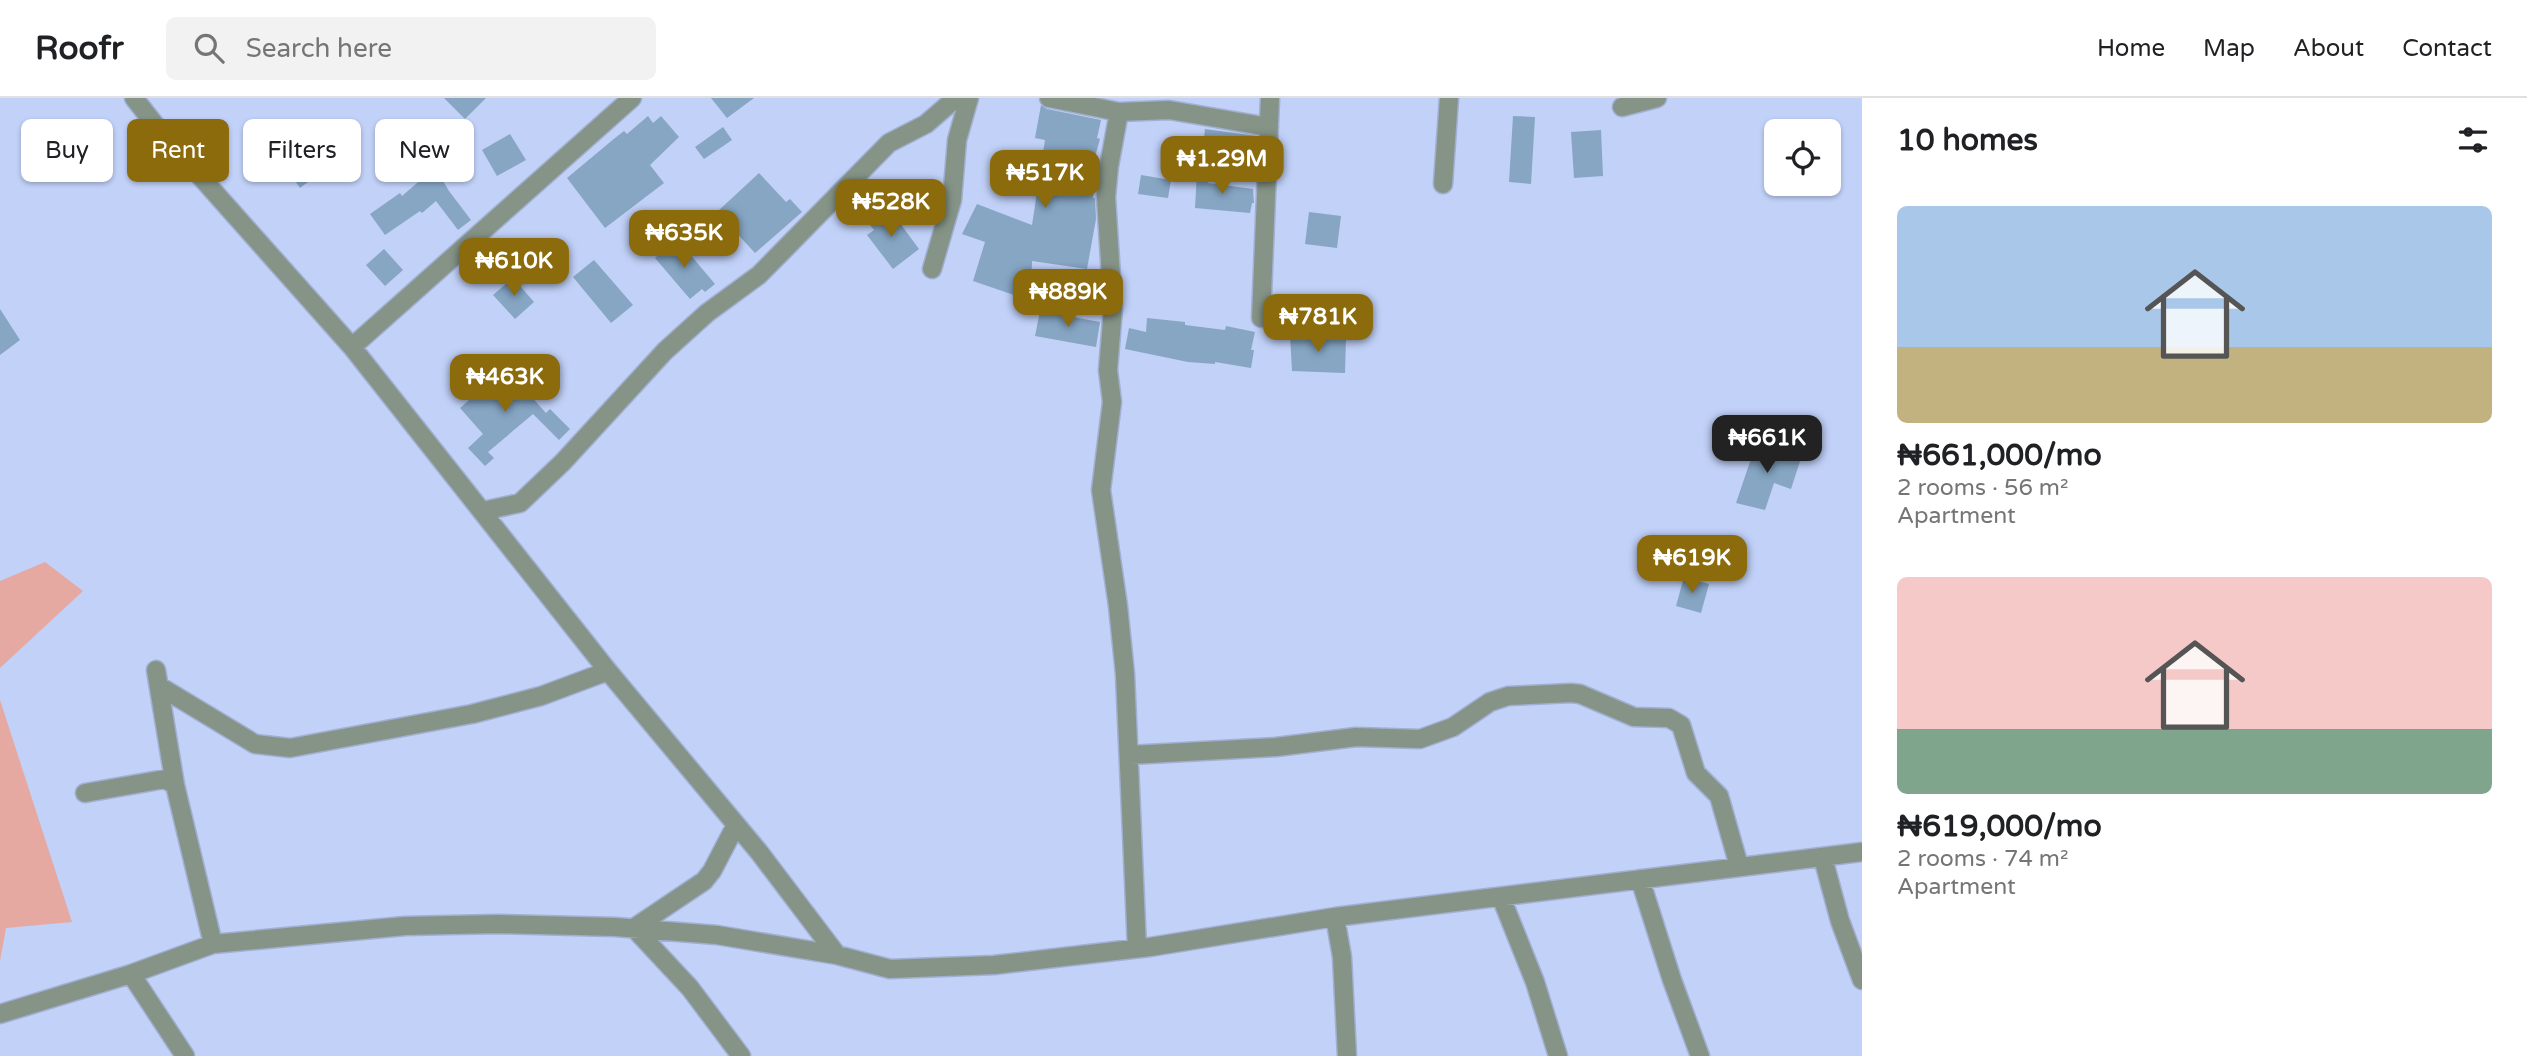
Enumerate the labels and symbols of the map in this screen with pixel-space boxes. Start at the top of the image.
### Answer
pin: ₦1.29M [1165,136,1279,196]
pin: ₦517K [996,150,1094,210]
pin: ₦528K [842,180,940,239]
pin: ₦635K [635,211,733,270]
pin: ₦610K [465,238,563,298]
pin: ₦889K [1019,270,1117,329]
pin: ₦781K [1269,294,1367,354]
pin: ₦463K [456,354,554,414]
pin: ₦661K [1718,416,1816,475]
pin: ₦619K [1643,536,1741,595]

